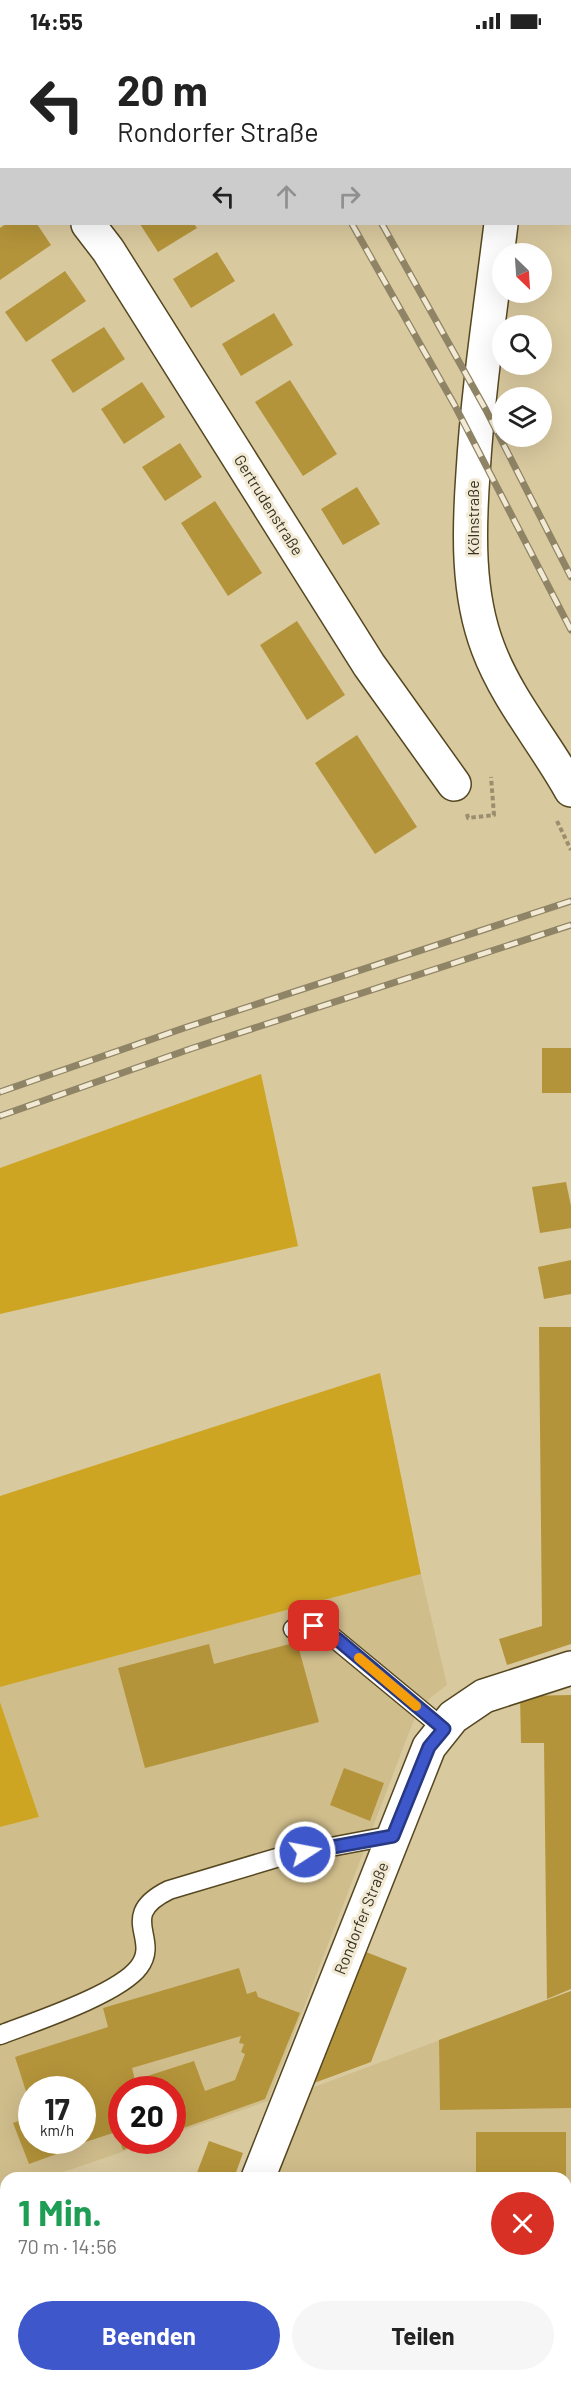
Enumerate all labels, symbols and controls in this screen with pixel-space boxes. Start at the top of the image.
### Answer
text: 14:55 [30,8,83,34]
text: 20 m [117,64,208,114]
icon: left [18,66,96,144]
text: Rondorfer Straße [117,115,319,147]
icon: left [207,180,240,213]
icon: ahead [270,180,303,213]
icon: right [333,180,366,213]
north arrow [492,243,552,303]
map controls [492,243,552,447]
button: search [492,315,552,375]
button: layers [492,387,552,447]
street label: Gertrudenstraße [231,451,308,559]
street label: Kölnstraße [463,480,482,556]
pin [288,1600,339,1651]
icon: arrive [297,1609,330,1642]
position arrow [273,1820,337,1884]
street label: Rondorfer Straße [329,1859,392,1977]
speed limit sign: 20 [108,2076,186,2154]
text: 17 [44,2090,70,2126]
text: km/h [40,2121,74,2139]
text: 1 Min. [18,2190,102,2233]
button: close [491,2192,554,2255]
text: 70 m · 14:56 [18,2234,117,2258]
button: Beenden [18,2301,280,2370]
button: Teilen [292,2301,554,2370]

